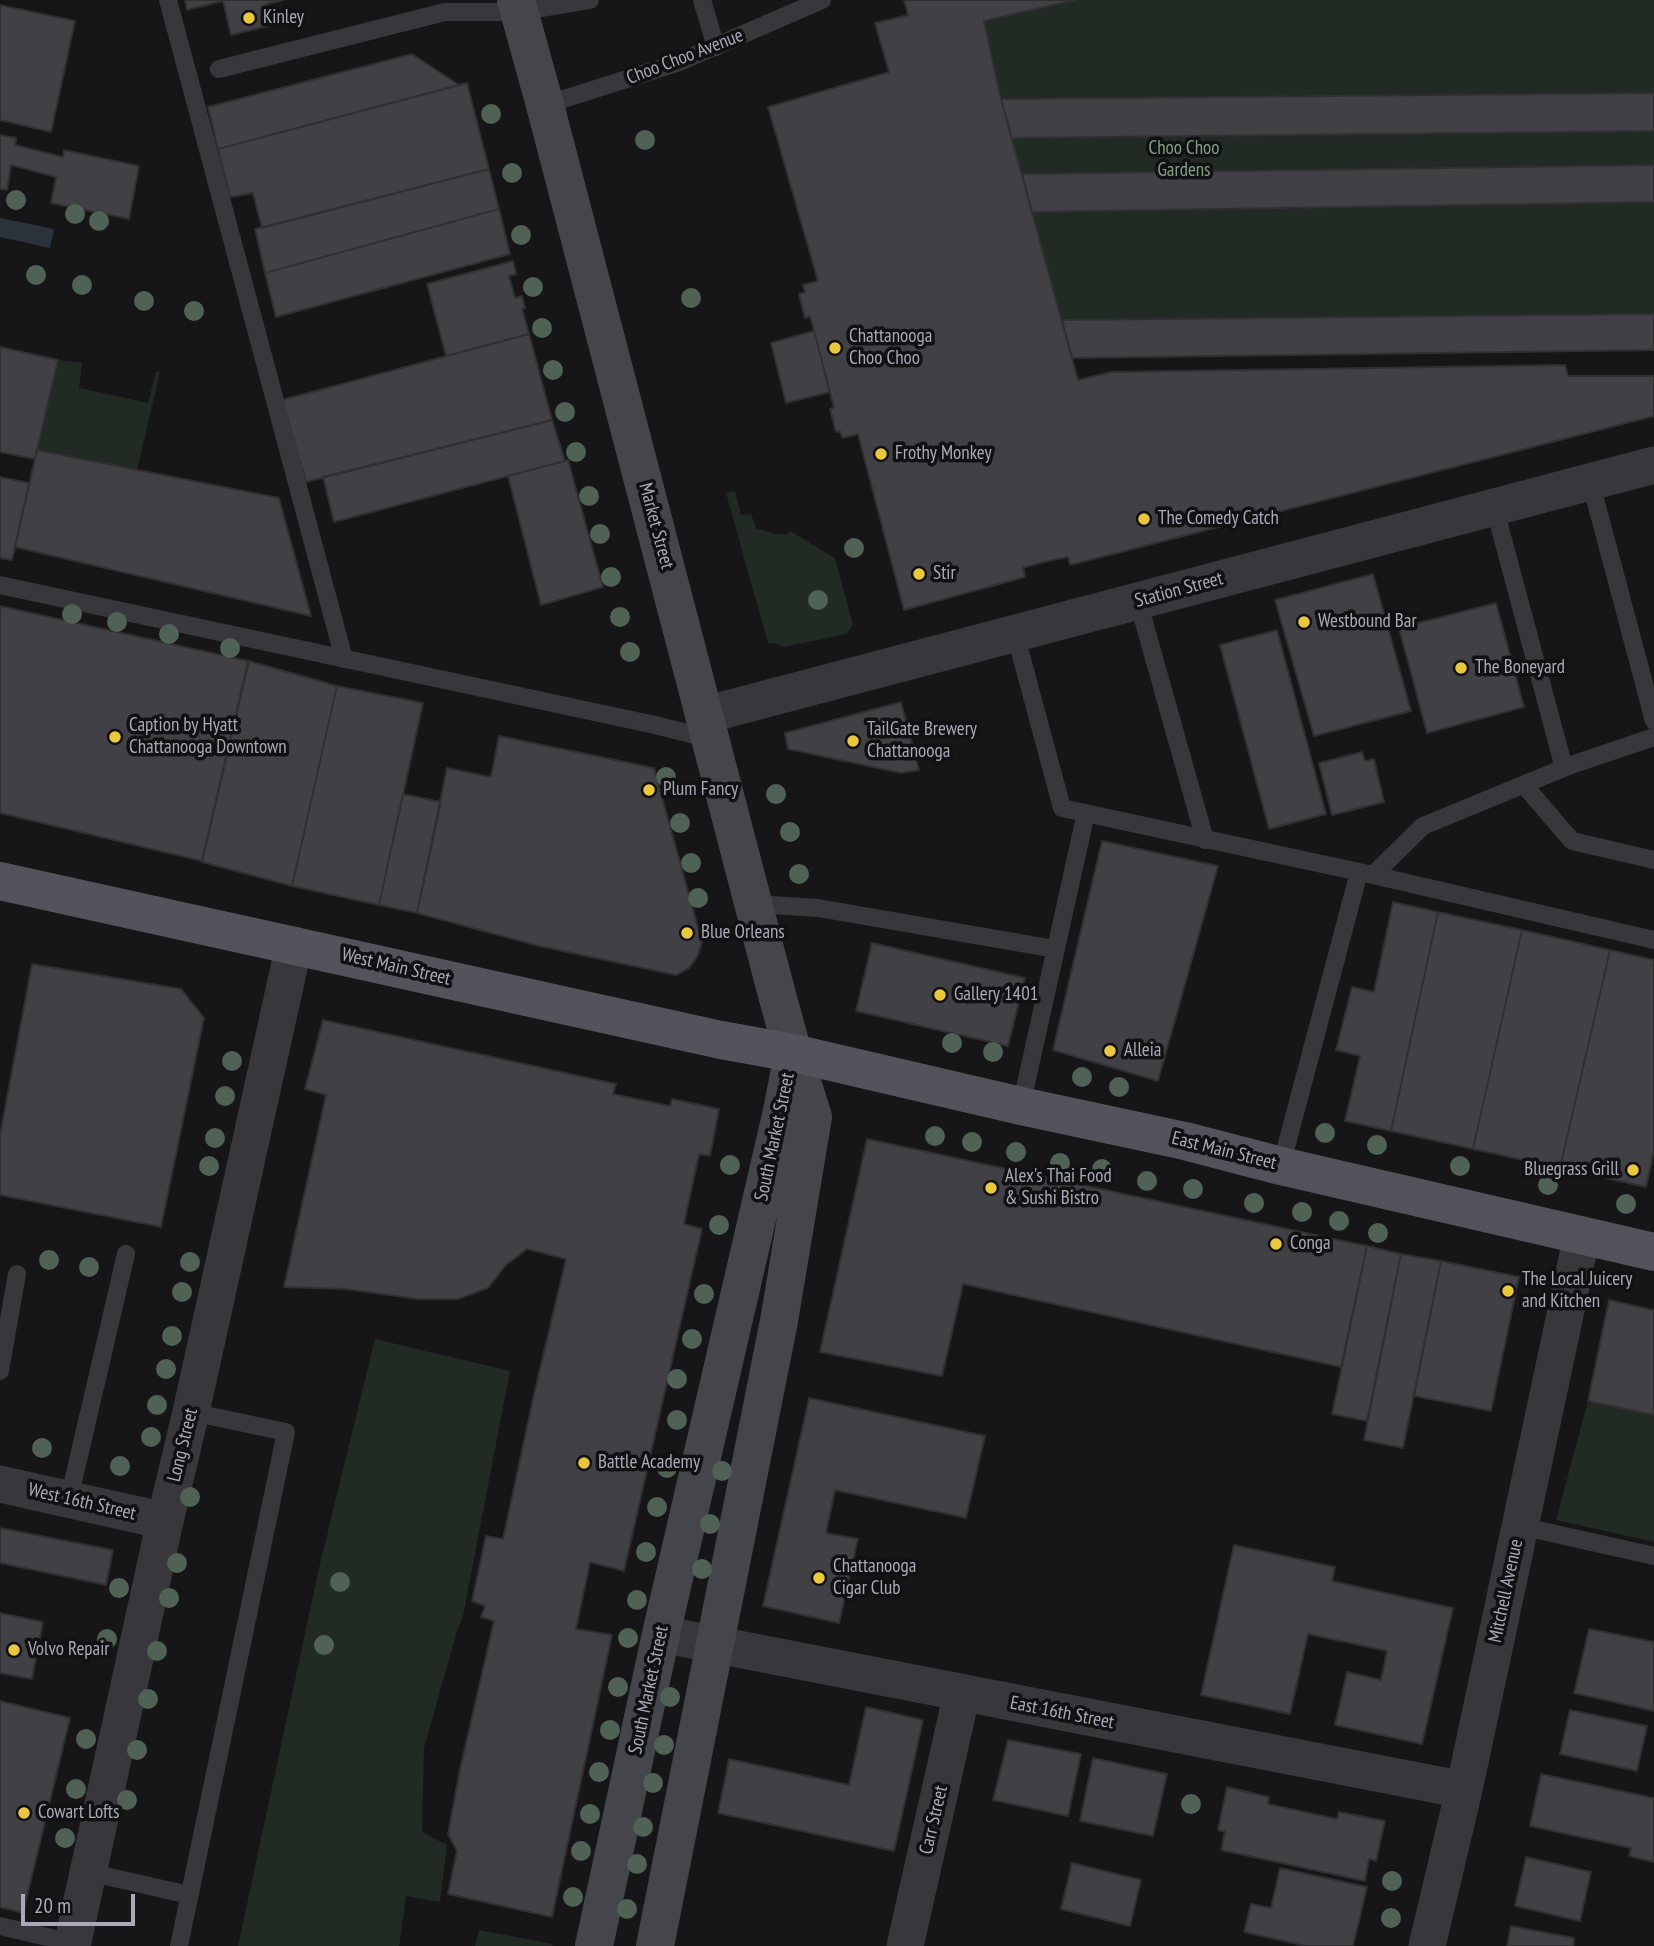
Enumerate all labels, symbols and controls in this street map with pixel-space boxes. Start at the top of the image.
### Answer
place label: Kinley [263,7,304,29]
marker: Kinley [241,10,257,26]
street label: Choo Choo Avenue [623,24,747,90]
park label: Choo Choo Gardens [1149,138,1219,182]
place label: Chattanooga Choo Choo [849,326,932,370]
marker: Chattanooga Choo Choo [827,340,843,356]
place label: Frothy Monkey [895,443,992,465]
marker: Frothy Monkey [873,446,889,462]
street label: Market Street [634,480,678,572]
place label: The Comedy Catch [1158,508,1279,530]
marker: The Comedy Catch [1136,511,1152,527]
place label: Stir [933,563,956,585]
marker: Stir [911,566,927,582]
street label: Station Street [1132,567,1226,613]
place label: Westbound Bar [1318,611,1417,633]
marker: Westbound Bar [1296,614,1312,630]
place label: The Boneyard [1475,657,1565,679]
marker: The Boneyard [1453,660,1469,676]
place label: Caption by Hyatt Chattanooga Downtown [129,715,287,759]
place label: TailGate Brewery Chattanooga [867,719,977,763]
marker: Caption by Hyatt Chattanooga Downtown [107,729,123,745]
marker: TailGate Brewery Chattanooga [845,733,861,749]
place label: Plum Fancy [663,779,738,801]
marker: Plum Fancy [641,782,657,798]
place label: Blue Orleans [701,922,785,944]
marker: Blue Orleans [679,925,695,941]
street label: West Main Street [339,943,453,991]
place label: Gallery 1401 [954,984,1038,1006]
marker: Gallery 1401 [932,987,948,1003]
place label: Alleia [1124,1040,1161,1062]
marker: Alleia [1102,1043,1118,1059]
street label: South Market Street [750,1071,800,1203]
street label: East Main Street [1169,1127,1279,1175]
place label: Bluegrass Grill [1524,1159,1619,1181]
marker: Bluegrass Grill [1625,1162,1641,1178]
place label: Alex's Thai Food & Sushi Bistro [1005,1166,1112,1210]
marker: Alex's Thai Food & Sushi Bistro [983,1180,999,1196]
place label: Conga [1290,1233,1331,1255]
marker: Conga [1268,1236,1284,1252]
place label: The Local Juicery and Kitchen [1522,1269,1632,1313]
marker: The Local Juicery and Kitchen [1500,1283,1516,1299]
street label: Long Street [163,1406,203,1484]
place label: Battle Academy [598,1452,700,1474]
marker: Battle Academy [576,1455,592,1471]
street label: West 16th Street [26,1479,138,1525]
street label: Mitchell Avenue [1484,1537,1528,1645]
place label: Chattanooga Cigar Club [833,1556,916,1600]
marker: Chattanooga Cigar Club [811,1570,827,1586]
street label: South Market Street [624,1624,674,1756]
place label: Volvo Repair [28,1639,110,1661]
marker: Volvo Repair [6,1642,22,1658]
street label: East 16th Street [1008,1692,1116,1734]
street label: Carr Street [915,1783,953,1857]
place label: Cowart Lofts [38,1802,119,1824]
marker: Cowart Lofts [16,1805,32,1821]
scale bar [24,1880,138,1924]
text: 20 m [34,1892,71,1919]

